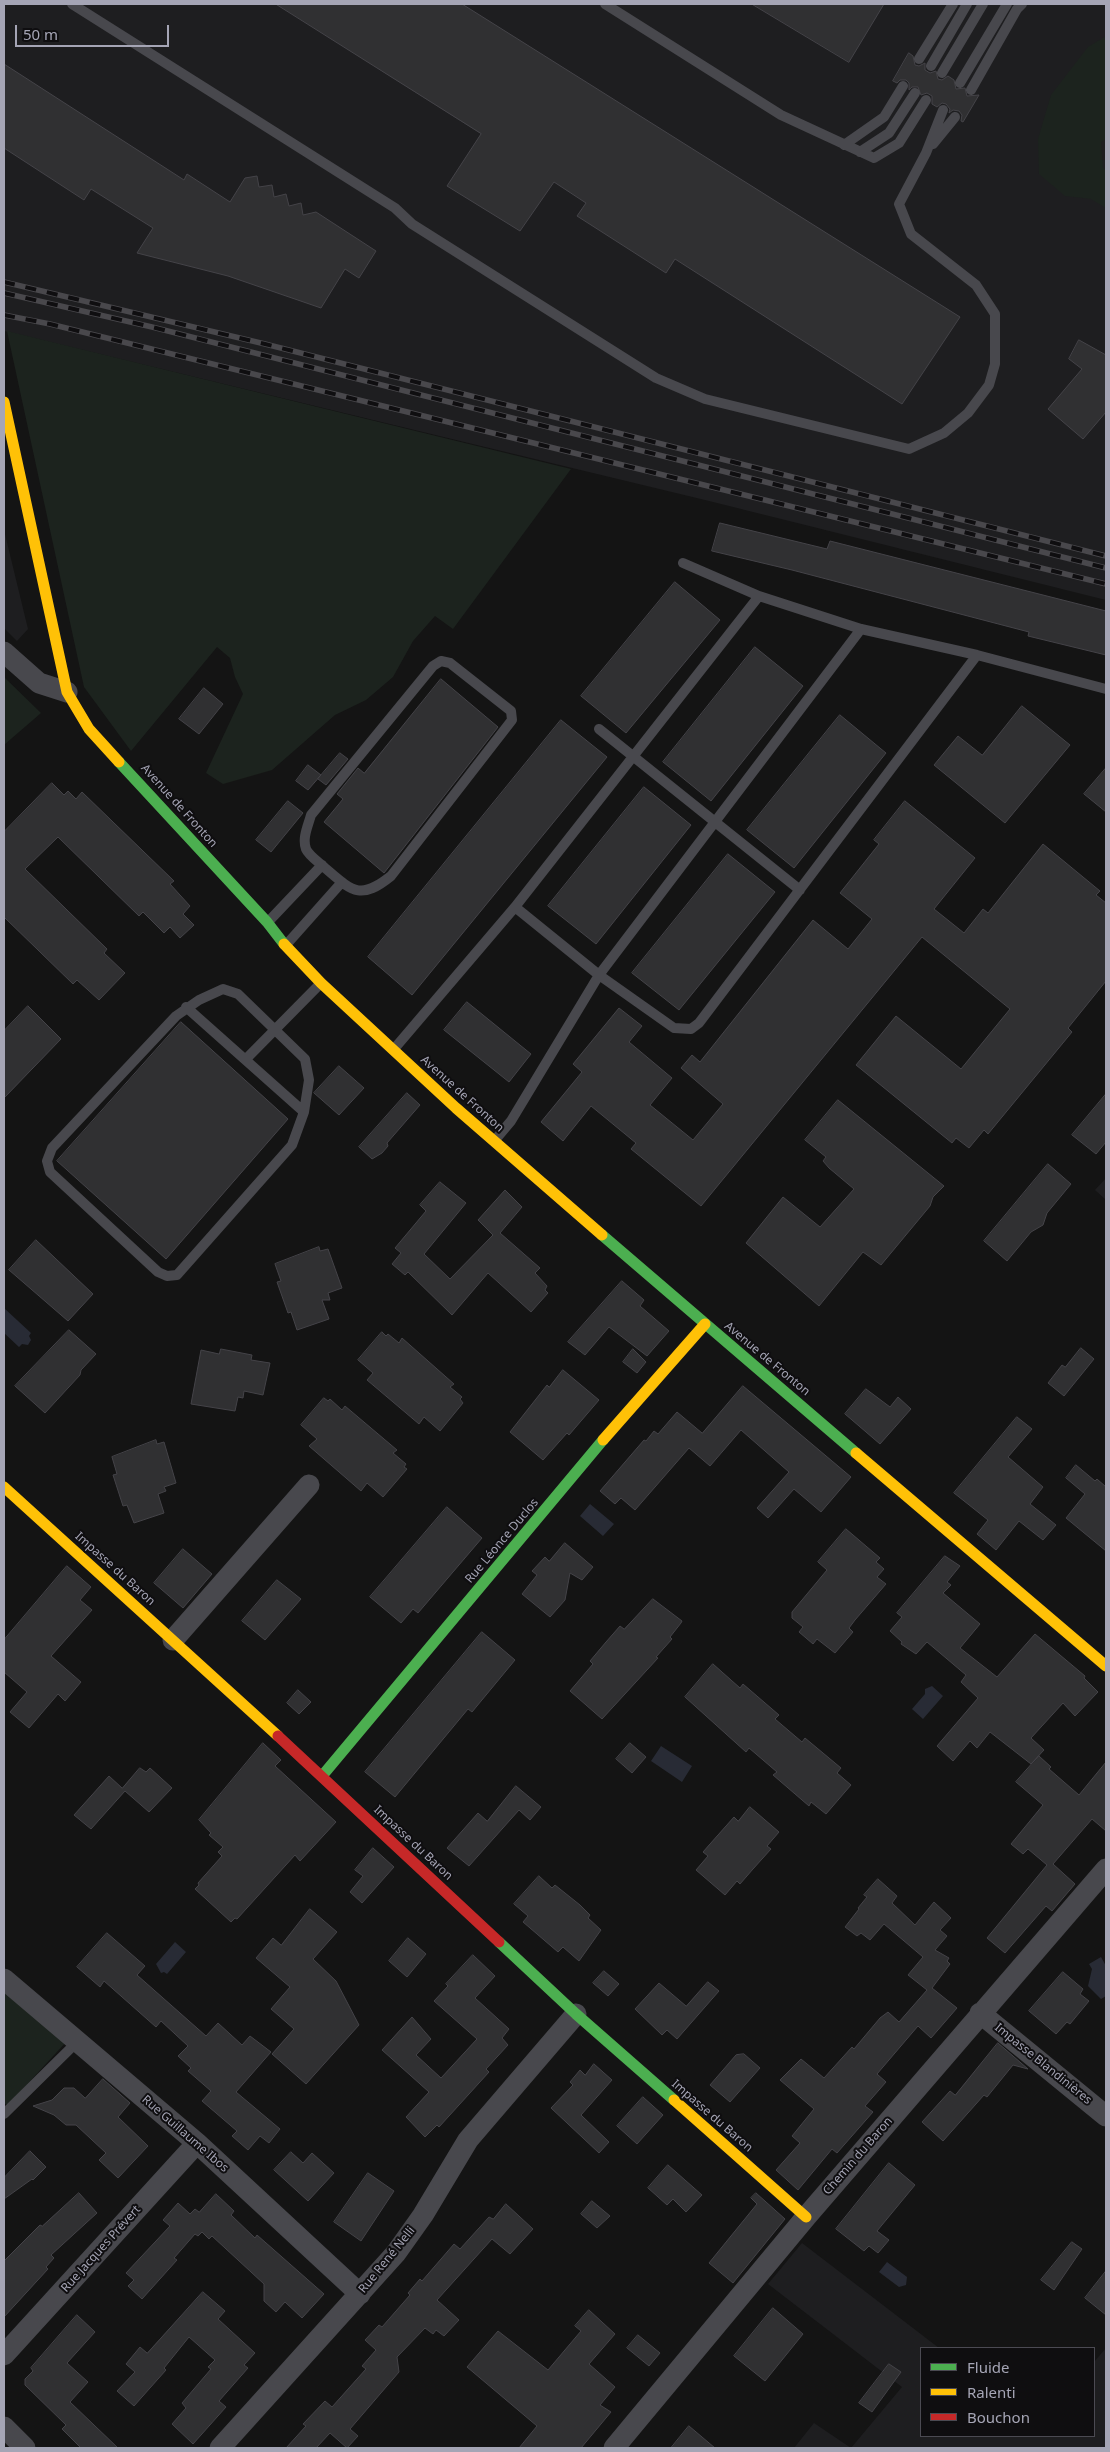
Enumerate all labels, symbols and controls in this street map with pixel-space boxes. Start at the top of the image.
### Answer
scale bar [18,15,171,47]
text: 50 m [23,24,58,44]
street label: Avenue de Fronton [138,761,220,851]
street label: Avenue de Fronton [417,1053,507,1135]
street label: Avenue de Fronton [721,1319,813,1399]
street label: Rue Léonce Duclos [462,1496,542,1586]
street label: Impasse du Baron [72,1529,158,1609]
street label: Impasse du Baron [371,1803,455,1883]
street label: Impasse Blandinières [992,2020,1094,2108]
street label: Impasse du Baron [669,2077,755,2155]
street label: Rue Guillaume Ibos [139,2093,231,2175]
street label: Chemin du Baron [820,2114,896,2198]
street label: Rue Jacques Prévert [58,2203,144,2295]
street label: Rue René Nelli [356,2224,418,2296]
legend [920,2347,1095,2437]
text: Fluide [967,2357,1009,2377]
text: Ralenti [967,2382,1016,2402]
text: Bouchon [967,2407,1030,2427]

